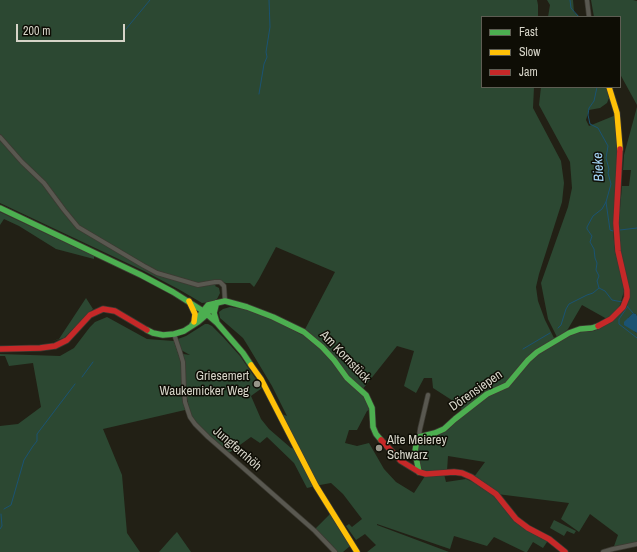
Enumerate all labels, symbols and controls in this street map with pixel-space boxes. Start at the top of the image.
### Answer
scale bar [18,16,127,42]
legend [481,16,621,88]
text: 200 m [23,23,50,39]
text: Fast [519,24,538,40]
text: Slow [519,44,540,60]
text: Jam [519,64,538,80]
water label: Bieke [590,152,608,182]
street label: Am Kornstück [316,328,374,386]
street label: Dörensiepen [447,367,505,415]
place label: Griesemert Waukemicker Weg [160,369,249,400]
marker: Griesemert Waukemicker Weg [252,379,262,389]
street label: Jungfernhöh [210,424,264,474]
place label: Alte Meierey Schwarz [387,433,447,464]
marker: Alte Meierey Schwarz [374,443,384,453]

